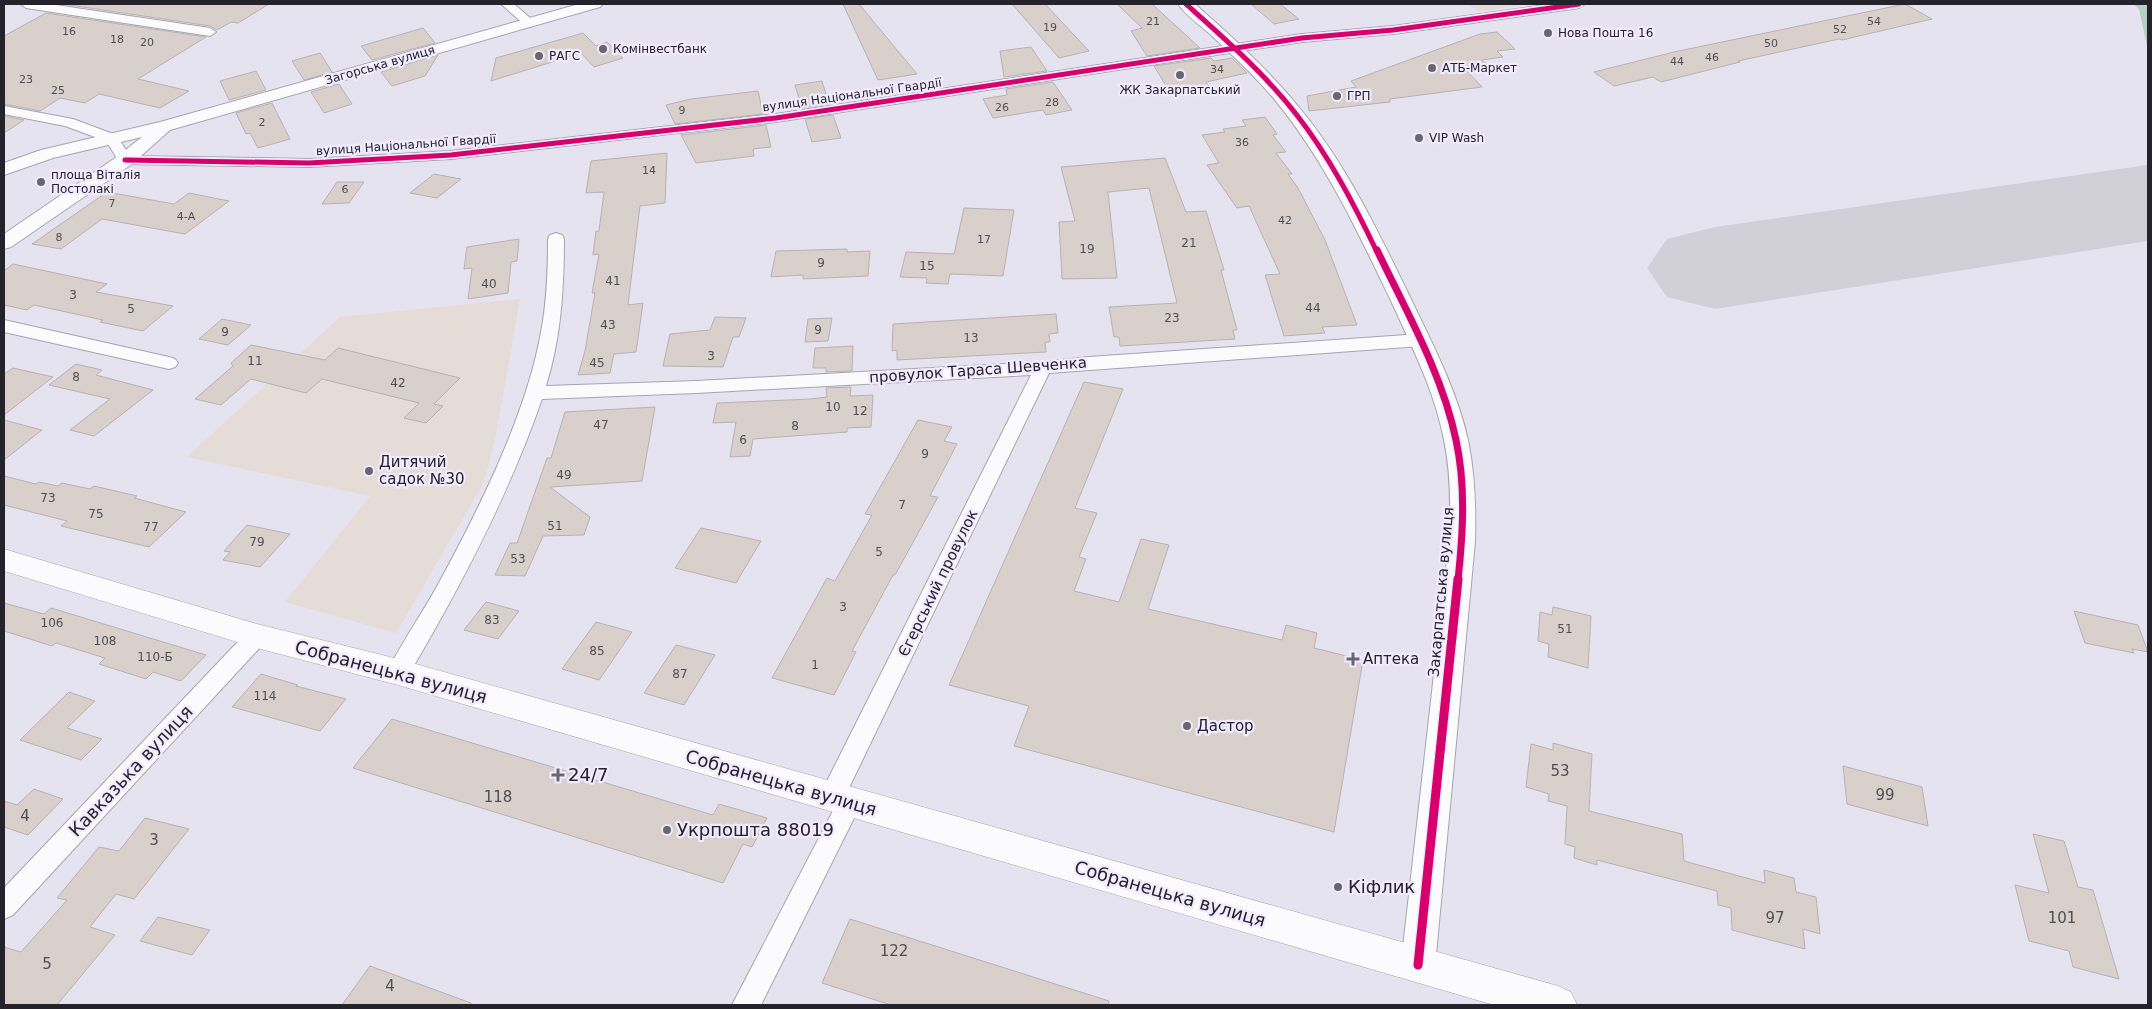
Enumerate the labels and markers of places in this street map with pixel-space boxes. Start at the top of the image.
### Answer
place label: Нова Пошта 16 [1558,26,1653,40]
marker: Нова Пошта 16 [1542,27,1554,39]
place label: Комінвестбанк [613,42,707,56]
marker: Комінвестбанк [597,43,609,55]
place label: РАГС [549,49,580,63]
marker: РАГС [533,50,545,62]
place label: АТБ-Маркет [1442,61,1517,75]
marker: АТБ-Маркет [1426,62,1438,74]
marker: ЖК Закарпатський [1174,69,1186,81]
place label: ЖК Закарпатський [1119,83,1241,97]
place label: ГРП [1347,89,1371,103]
marker: ГРП [1331,90,1343,102]
place label: VIP Wash [1429,131,1484,145]
marker: VIP Wash [1413,132,1425,144]
place label: площа Віталія Постолакі [51,168,140,196]
marker: площа Віталія Постолакі [35,176,47,188]
place label: Дитячий садок №30 [379,453,465,488]
marker: Дитячий садок №30 [363,465,375,477]
place label: Аптека [1363,650,1419,668]
marker: Аптека [1347,653,1359,665]
place label: Дастор [1197,717,1254,735]
marker: Дастор [1181,720,1193,732]
place label: 24/7 [568,764,608,785]
marker: 24/7 [552,769,564,781]
place label: Укрпошта 88019 [677,819,834,840]
marker: Укрпошта 88019 [661,824,673,836]
place label: Кіфлик [1348,876,1415,897]
marker: Кіфлик [1332,881,1344,893]

